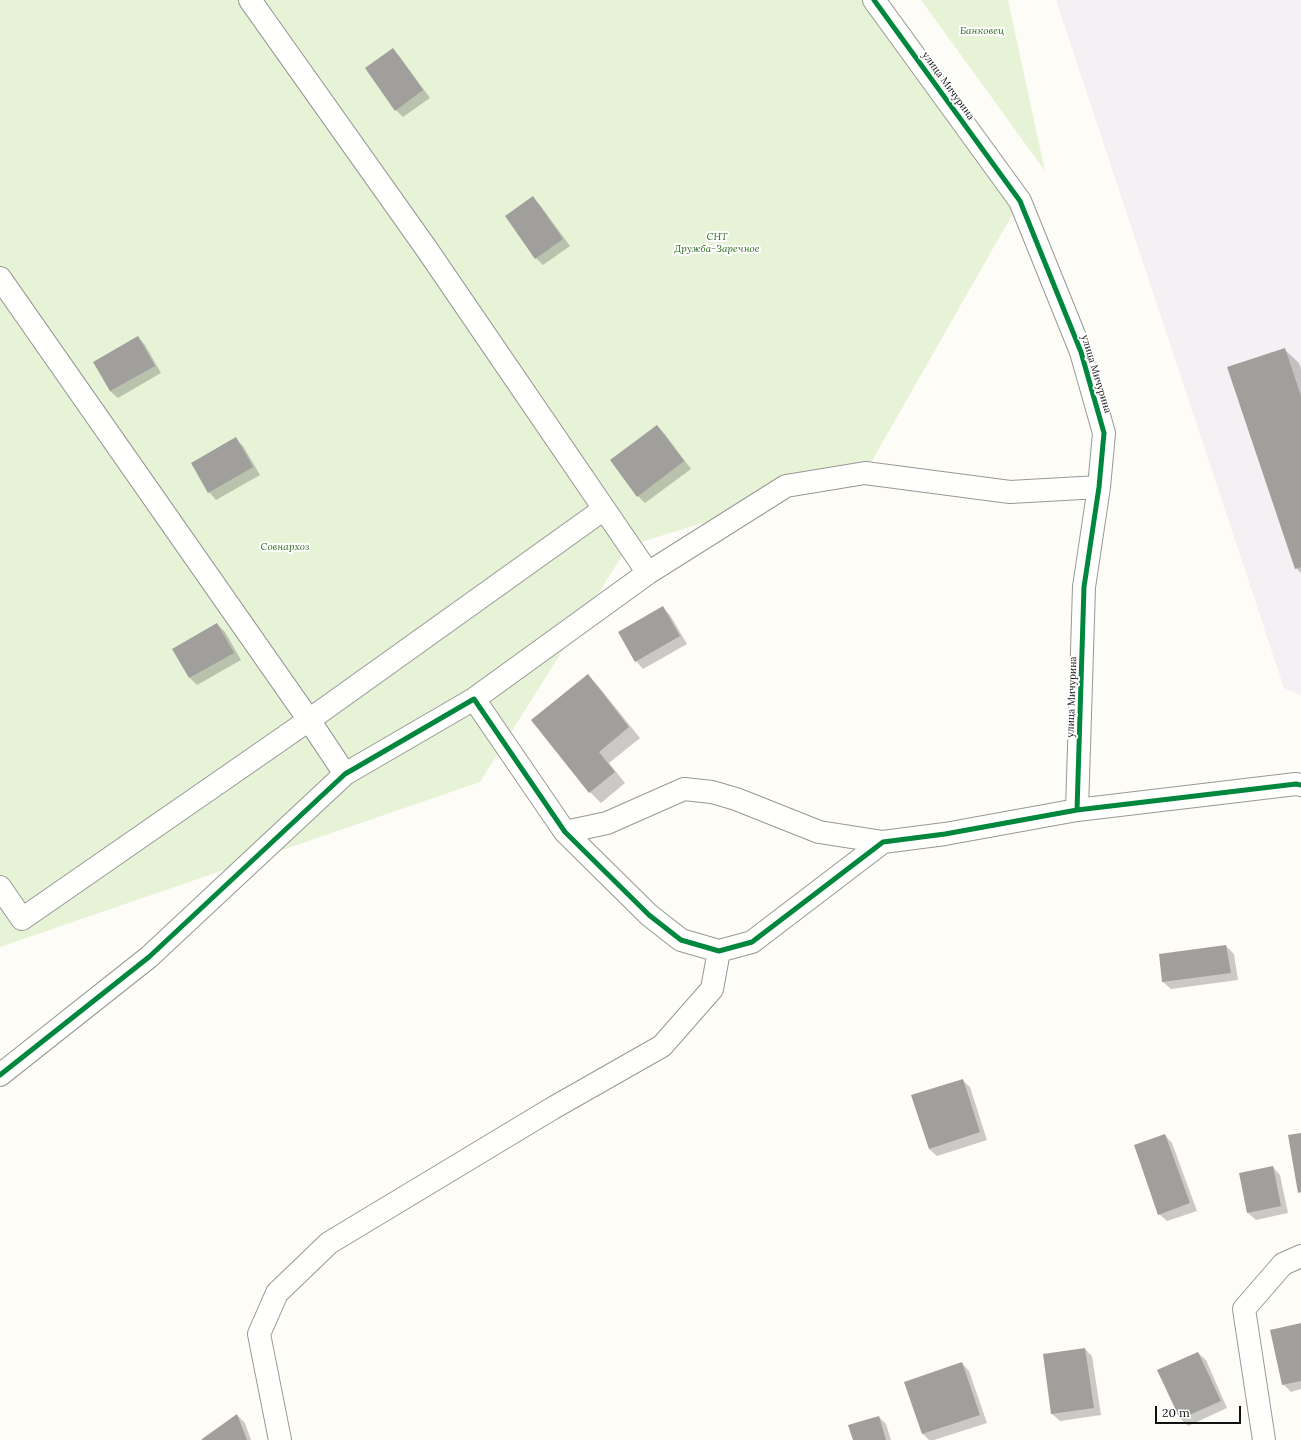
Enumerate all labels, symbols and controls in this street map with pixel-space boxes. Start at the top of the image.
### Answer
park label: Банковец [960,25,1004,37]
street label: улица Мичурина [919,50,977,122]
park label: СНТ Дружба-Заречное [674,231,760,254]
street label: улица Мичурина [1078,333,1114,415]
park label: Совнархоз [261,541,309,553]
street label: улица Мичурина [1065,656,1079,738]
scale bar [1157,1398,1243,1424]
text: 20 m [1162,1405,1190,1420]

